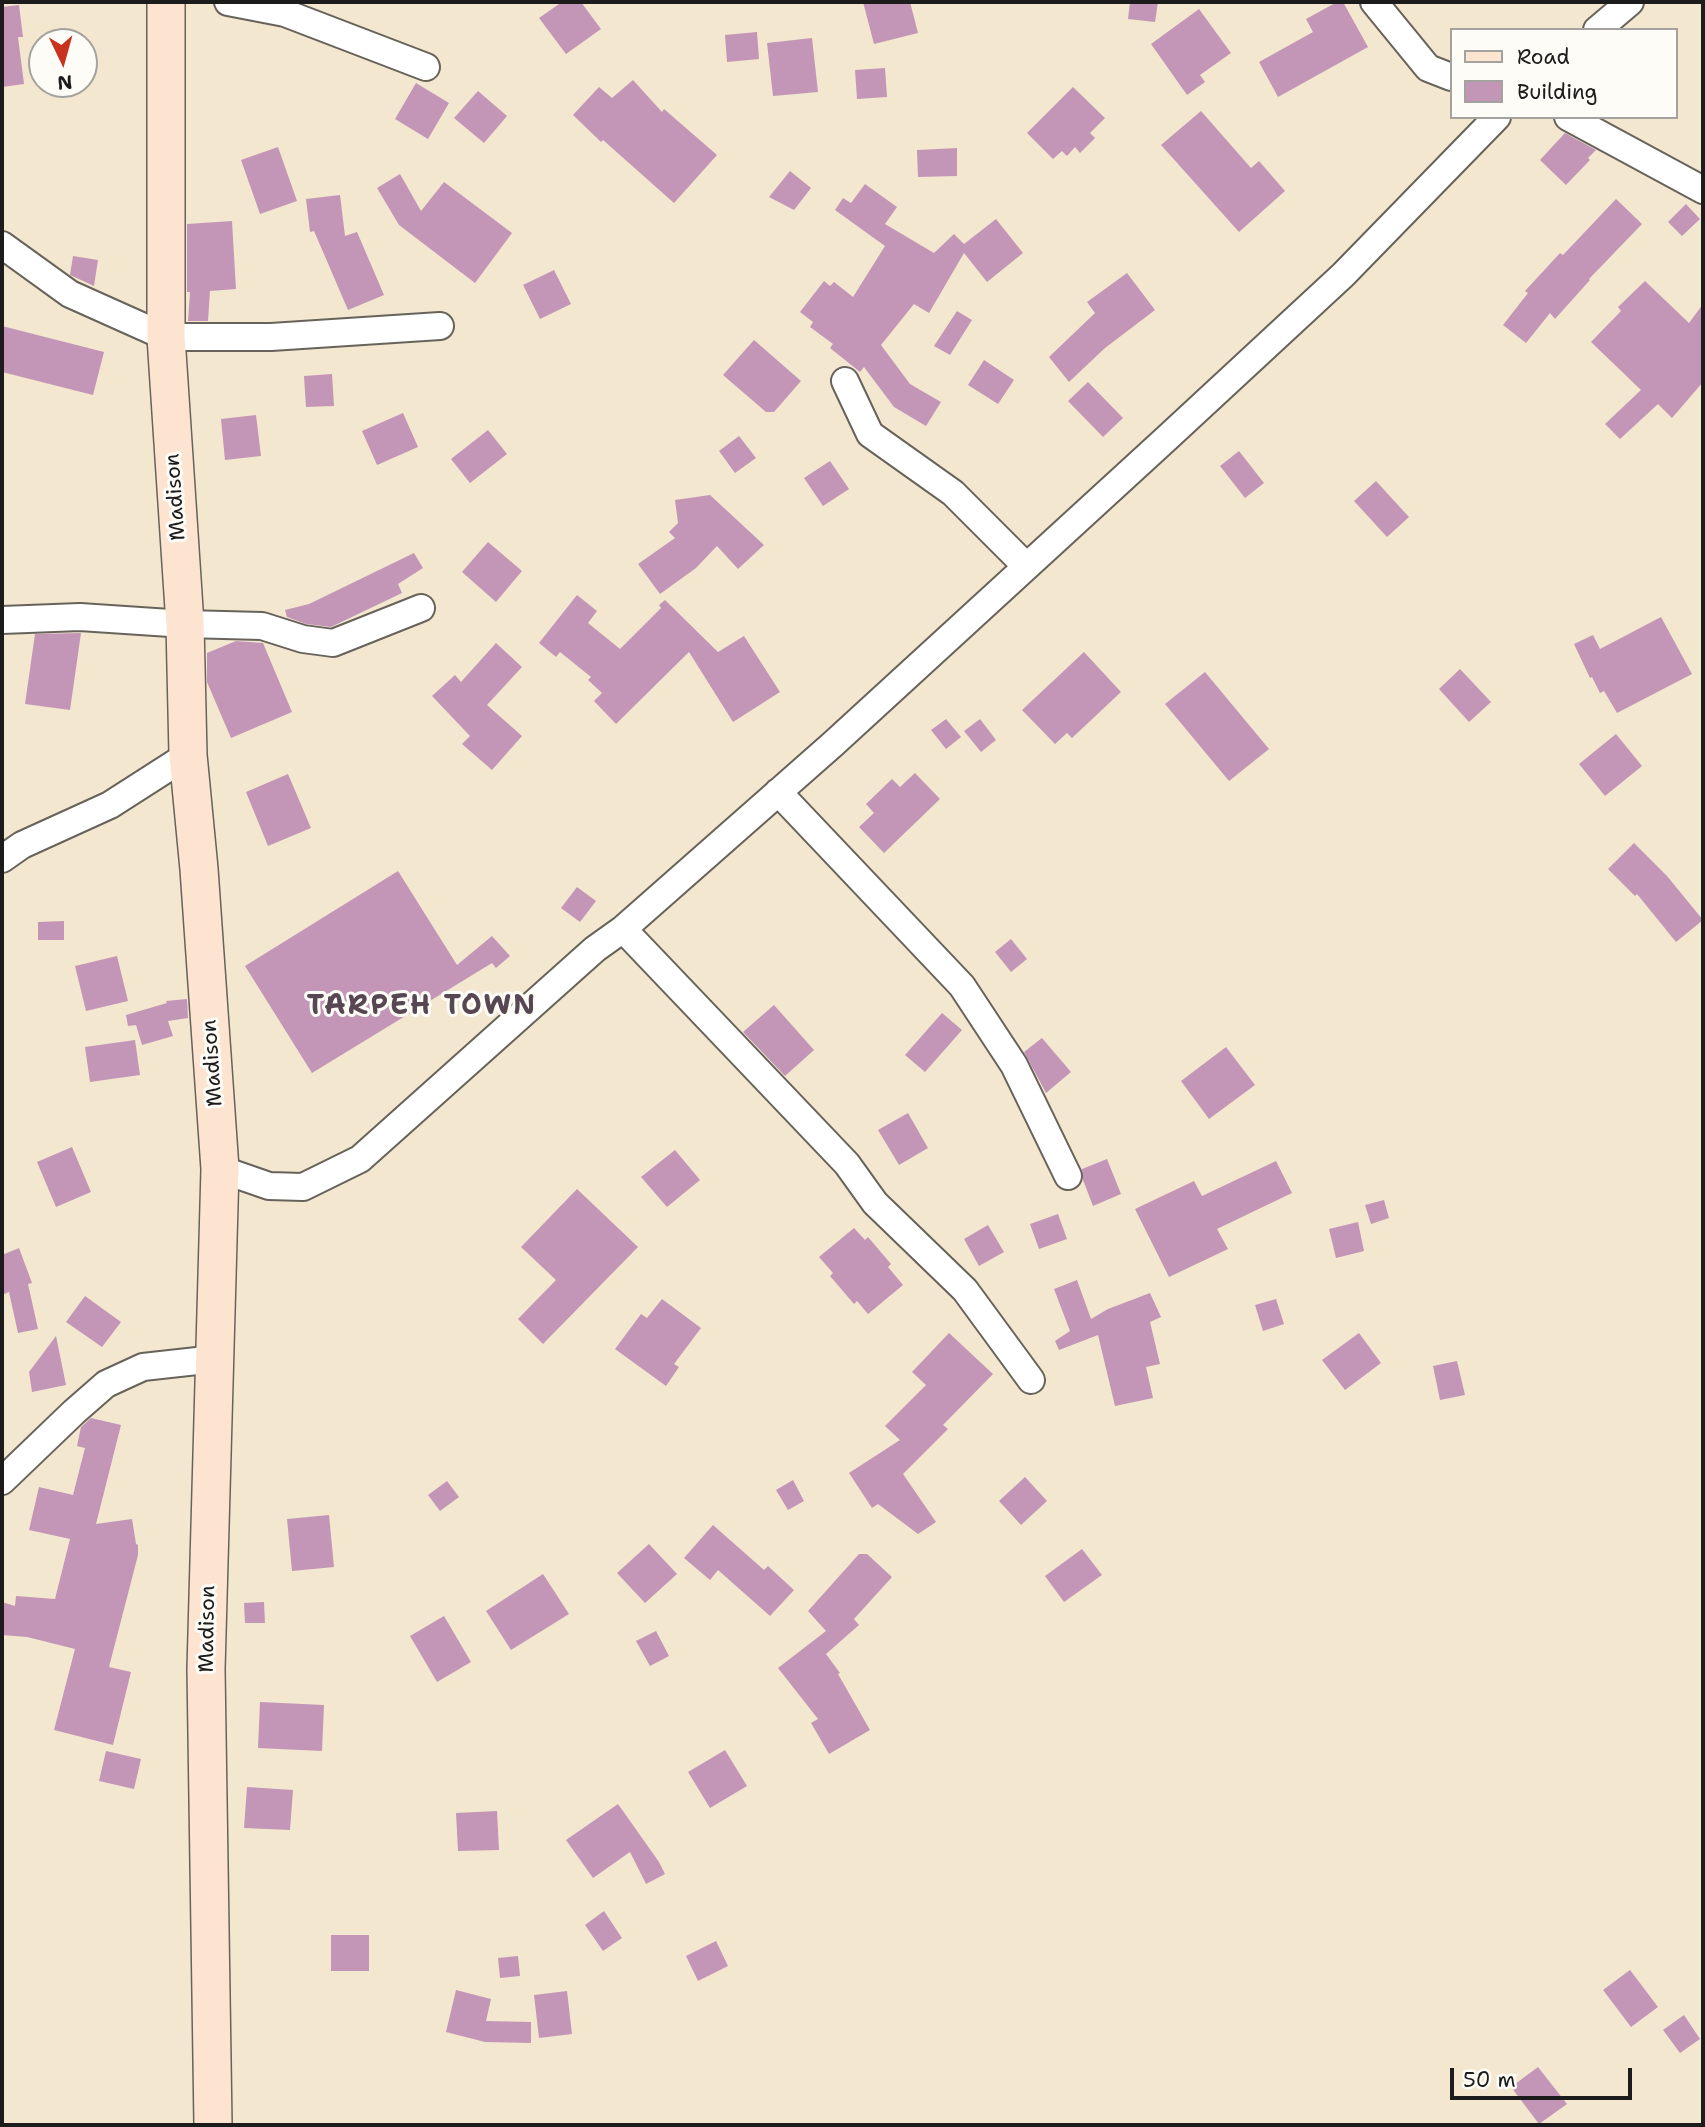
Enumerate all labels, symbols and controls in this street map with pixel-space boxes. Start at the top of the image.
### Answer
north arrow [28,28,98,98]
legend [1450,28,1677,119]
text: Road [1517,43,1570,71]
text: N [56,69,73,96]
text: Building [1517,78,1597,106]
street label: Madison [160,453,192,541]
district label: TARPEH TOWN [308,990,536,1024]
street label: Madison [197,1019,229,1107]
street label: Madison [195,1585,221,1673]
scale bar [1453,2054,1635,2098]
text: 50 m [1463,2066,1516,2094]

